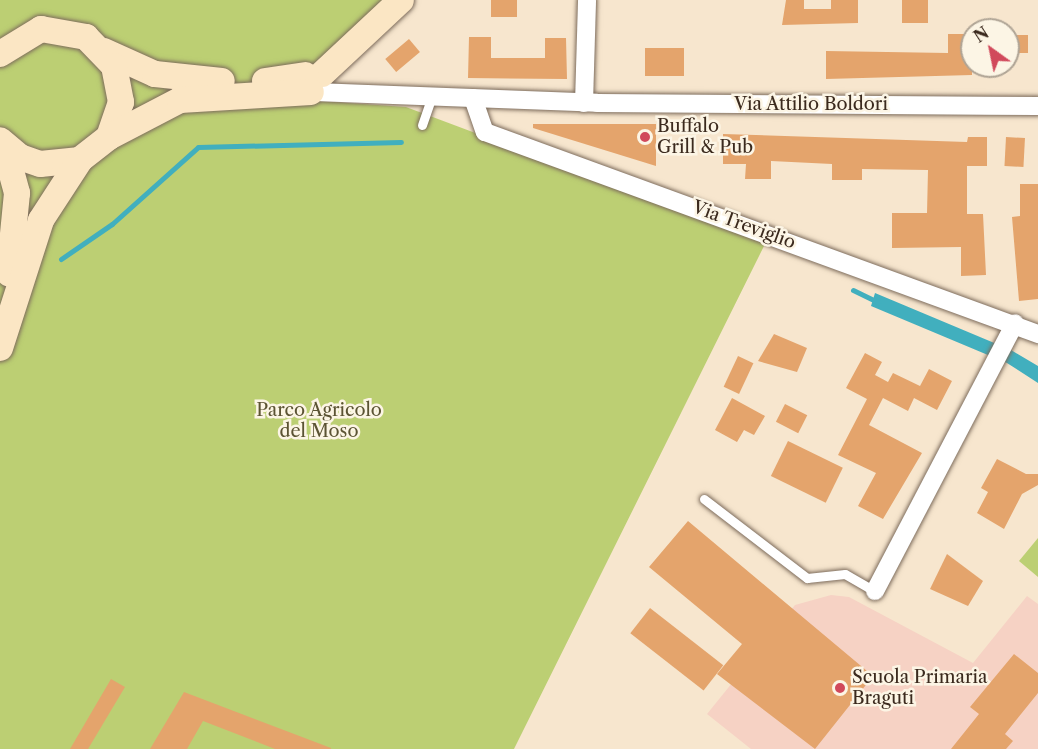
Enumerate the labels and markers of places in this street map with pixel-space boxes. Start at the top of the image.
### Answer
place label: Buffalo Grill & Pub [657,116,753,158]
marker: Buffalo Grill & Pub [638,130,652,144]
place label: Scuola Primaria Braguti [852,667,988,710]
marker: Scuola Primaria Braguti [833,681,847,695]

